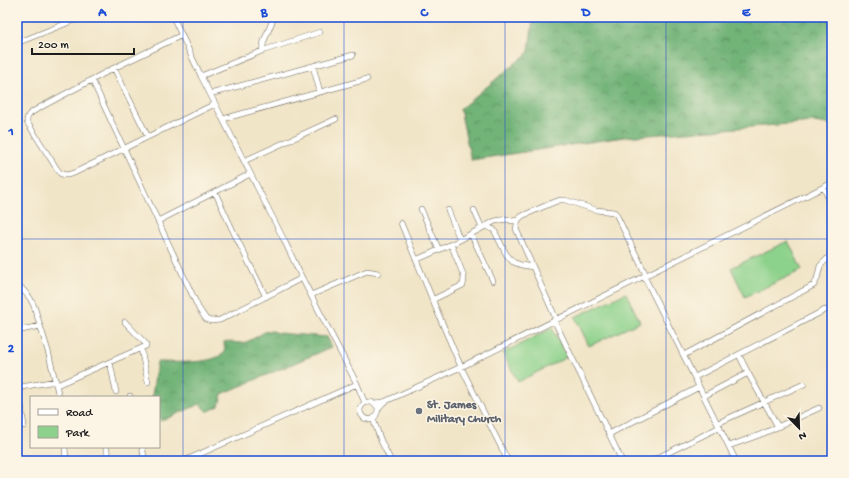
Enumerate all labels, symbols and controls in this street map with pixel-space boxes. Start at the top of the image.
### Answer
text: A [97,6,107,21]
text: B [260,6,269,21]
text: C [419,6,429,21]
text: D [581,6,591,21]
text: E [742,6,751,21]
scale bar [32,30,134,56]
text: 200 m [38,39,69,53]
text: 1 [7,125,14,140]
text: 2 [8,342,15,357]
legend [30,396,160,448]
place label: St. James Military Church [427,399,502,427]
marker: St. James Military Church [414,406,424,416]
text: Road [66,407,93,421]
north arrow [779,408,819,448]
text: Park [65,427,91,441]
text: N [796,428,808,442]

